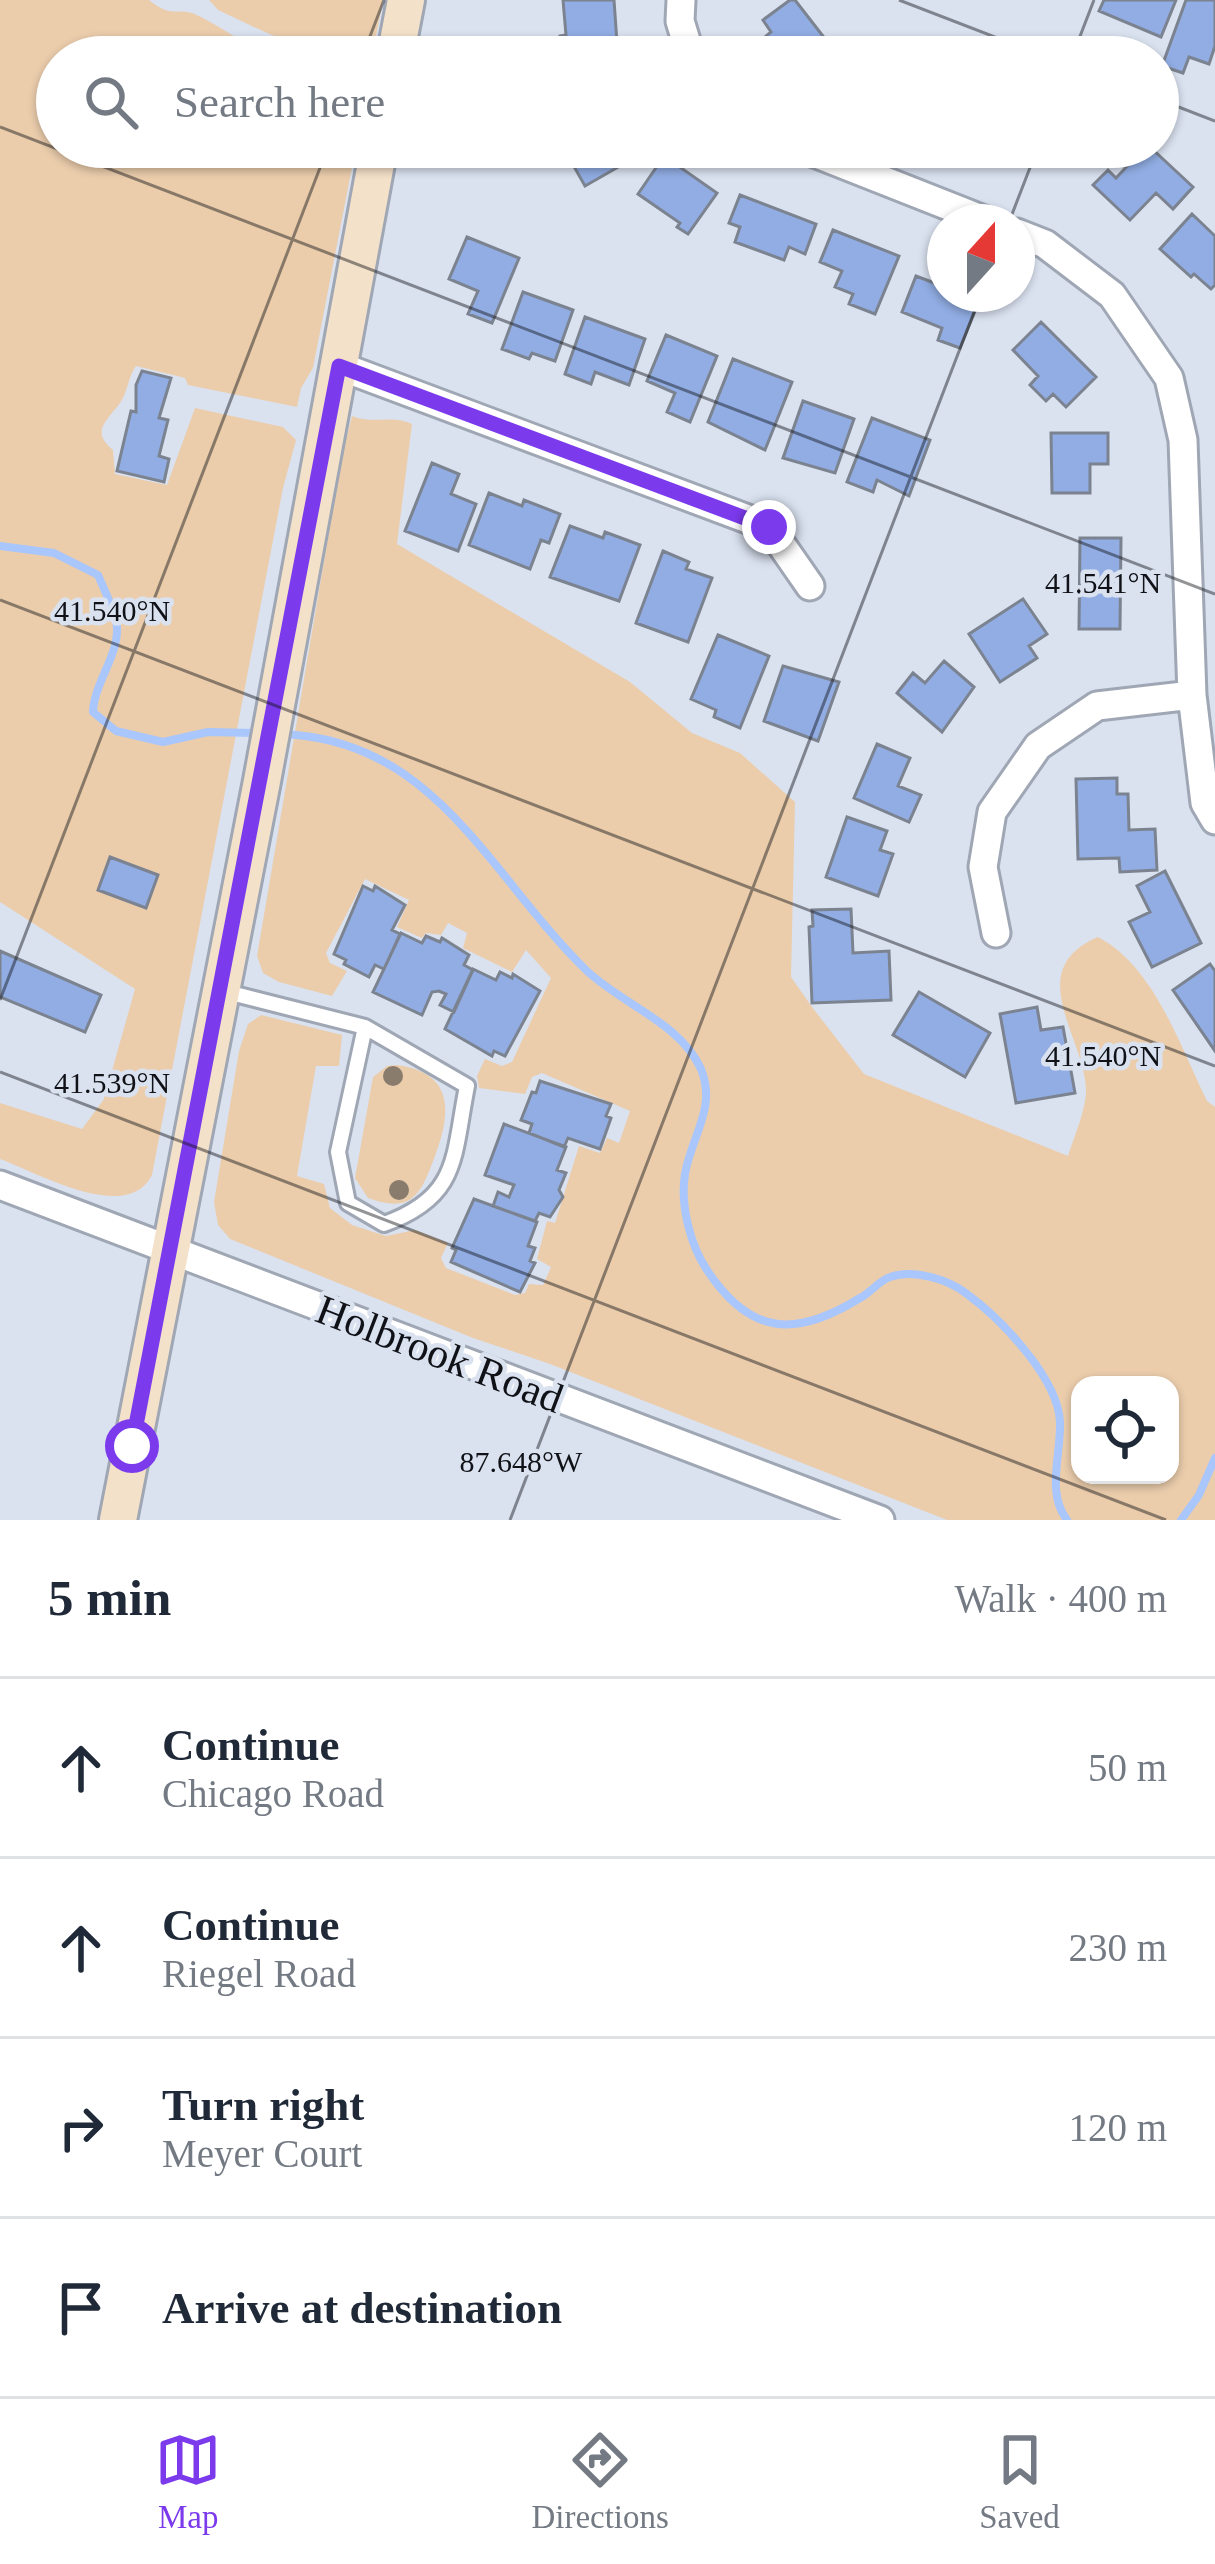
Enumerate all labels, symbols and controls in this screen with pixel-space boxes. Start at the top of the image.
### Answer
search box [36,36,1179,168]
icon: search [78,69,144,135]
text: Search here [174,77,385,127]
north arrow [927,204,1035,312]
route end [742,500,796,554]
text: 41.541°N [1045,566,1161,599]
text: 41.540°N [54,594,170,627]
text: 41.540°N [1045,1039,1161,1072]
text: 41.539°N [54,1066,170,1099]
street label: Holbrook Road [310,1286,569,1422]
map controls [1071,1376,1179,1484]
button: locate [1071,1376,1179,1484]
route start [105,1419,159,1473]
text: 87.648°W [460,1445,583,1478]
text: 5 min [48,1570,171,1626]
text: Walk · 400 m [955,1577,1167,1620]
text: Continue [162,1720,340,1770]
icon: ahead [48,1735,114,1801]
text: 50 m [1088,1746,1167,1789]
text: Chicago Road [162,1772,384,1815]
text: Continue [162,1900,340,1950]
icon: ahead [48,1915,114,1981]
text: 230 m [1068,1926,1167,1969]
text: Riegel Road [162,1952,356,1995]
text: Turn right [162,2080,364,2130]
icon: right [48,2095,114,2161]
text: 120 m [1068,2106,1167,2149]
text: Meyer Court [162,2132,362,2175]
icon: arrive [48,2275,114,2341]
text: Arrive at destination [162,2283,562,2333]
tab: Map [155,2427,221,2536]
tab: Directions [531,2427,669,2536]
tab: Saved [979,2427,1060,2536]

